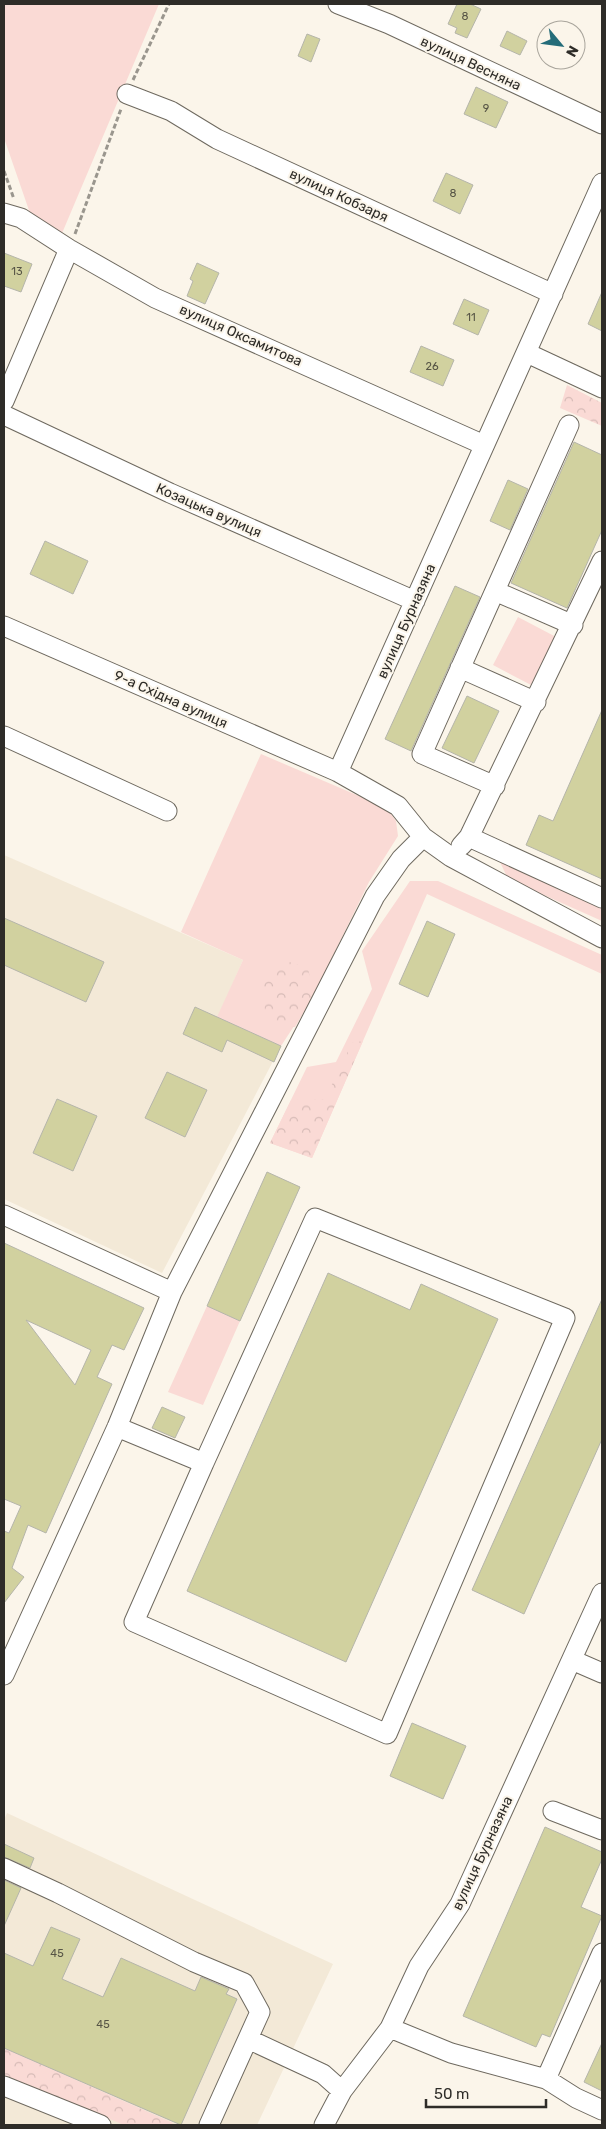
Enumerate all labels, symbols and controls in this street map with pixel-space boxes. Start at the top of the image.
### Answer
house number: 8 [462,10,469,23]
north arrow [536,20,586,70]
street label: вулиця Весняна [418,33,524,94]
text: N [562,43,582,60]
house number: 9 [483,102,489,115]
street label: вулиця Кобзаря [287,165,391,226]
house number: 8 [450,187,457,200]
house number: 13 [11,265,23,278]
street label: вулиця Оксамитова [177,301,305,370]
house number: 11 [466,311,476,324]
house number: 26 [425,360,439,373]
street label: Козацька вулиця [153,480,264,541]
street label: вулиця Бурназяна [374,561,439,681]
street label: 9-а Східна вулиця [111,667,230,732]
street label: вулиця Бурназяна [449,1794,516,1913]
house number: 45 [50,1947,64,1960]
house number: 45 [96,2018,110,2031]
scale bar [426,2076,546,2108]
text: 50 m [434,2085,469,2103]

